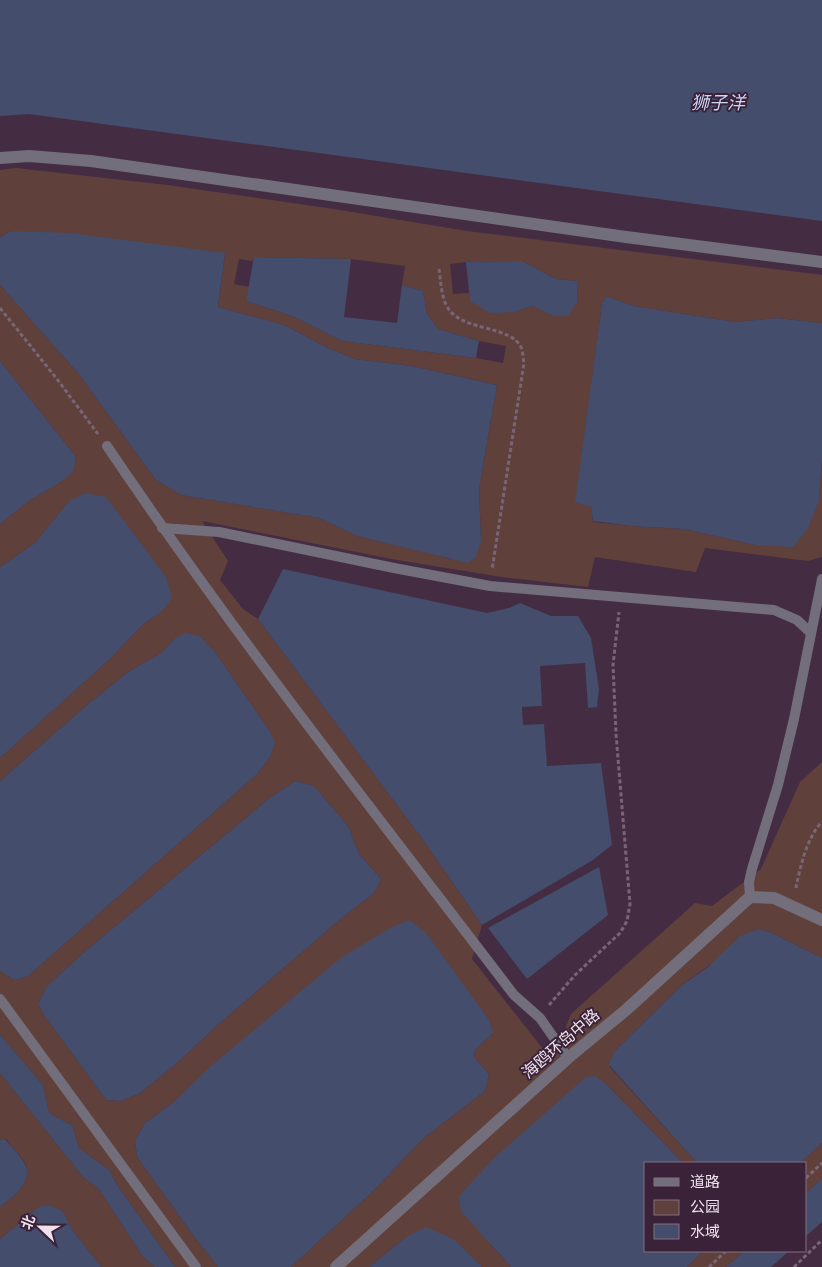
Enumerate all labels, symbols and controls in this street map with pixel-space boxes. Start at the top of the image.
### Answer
water label: 狮子洋 [691,91,747,115]
street label: 海鸥环岛中路 [518,1004,604,1084]
legend [644,1162,807,1252]
text: 道路 [690,1172,720,1192]
text: 公园 [690,1197,720,1217]
north arrow [15,1202,65,1252]
text: 北 [17,1212,40,1232]
text: 水域 [690,1222,720,1242]

